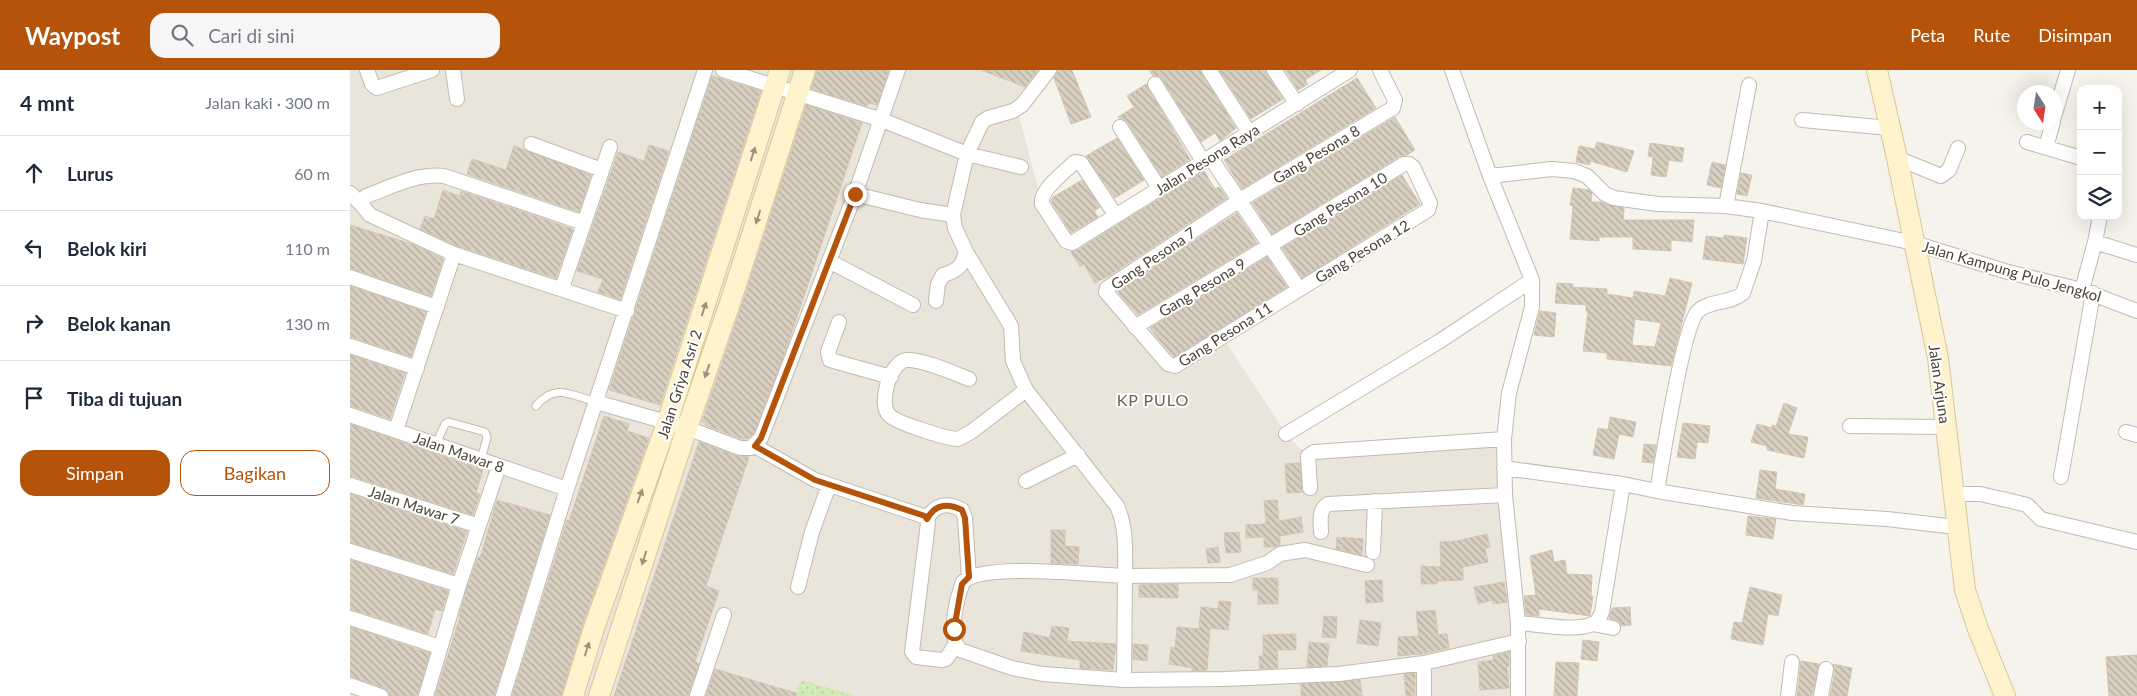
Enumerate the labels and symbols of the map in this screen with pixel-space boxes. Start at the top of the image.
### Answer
north arrow [2017,85,2062,130]
street label: Jalan Pesona Raya [1152,120,1262,198]
street label: Gang Pesona 8 [1269,121,1363,187]
one-way arrow [750,146,758,161]
street label: Gang Pesona 10 [1290,168,1390,240]
route end [844,183,867,206]
one-way arrow [754,209,762,224]
street label: Gang Pesona 12 [1312,216,1412,286]
street label: Gang Pesona 7 [1107,223,1199,293]
street label: Jalan Kampung Pulo Jengkol [1920,237,2104,305]
street label: Gang Pesona 9 [1155,254,1249,320]
street label: Gang Pesona 11 [1175,298,1275,370]
one-way arrow [701,301,708,316]
street label: Jalan Griya Asri 2 [653,327,705,441]
street label: Jalan Arjuna [1926,343,1954,425]
one-way arrow [702,363,710,378]
district label: KP PULO [1117,390,1189,409]
street label: Jalan Mawar 8 [411,428,507,476]
street label: Jalan Mawar 7 [366,482,462,528]
one-way arrow [636,488,644,503]
one-way arrow [640,551,648,566]
route start [943,618,966,641]
one-way arrow [584,642,592,657]

